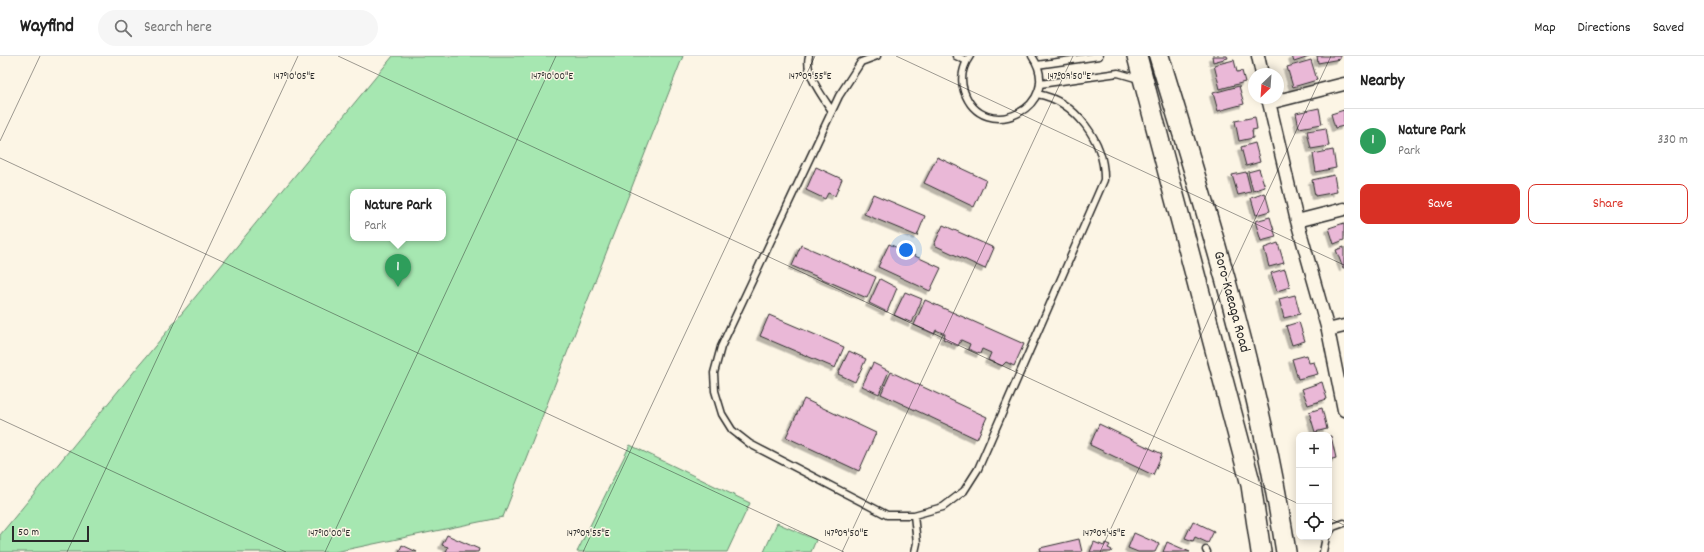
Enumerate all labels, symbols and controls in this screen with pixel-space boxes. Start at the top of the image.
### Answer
search box [98,10,378,46]
text: Wayfind [20,14,74,41]
icon: search [112,17,134,39]
text: Search here [144,17,212,39]
text: Map [1534,18,1556,38]
text: Directions [1578,18,1631,38]
text: Saved [1653,18,1684,38]
north arrow [1248,68,1284,104]
text: 147°10'05"E [273,70,315,84]
text: 147°10'00"E [531,70,573,84]
text: 147°09'55"E [789,70,832,84]
text: 147°09'50"E [1047,70,1091,84]
text: Nearby [1360,70,1404,94]
text: Nature Park [1398,120,1466,142]
text: 1 [1372,131,1374,150]
text: 330 m [1657,131,1688,150]
text: Park [1398,142,1420,161]
button: Save [1360,184,1520,224]
button: Share [1528,184,1688,224]
popup [350,189,446,241]
text: Nature Park [364,195,432,217]
text: Park [364,217,386,236]
your location [896,240,916,260]
street label: Goro-Kaeaga Road [1207,249,1255,355]
pin: 1 [385,254,411,287]
map controls [1296,432,1332,540]
button: + [1296,432,1332,468]
button: − [1296,468,1332,504]
button: locate [1296,504,1332,540]
scale bar [12,524,89,543]
text: 50 m [18,525,39,541]
text: 147°10'00"E [308,527,350,541]
text: 147°09'55"E [567,527,610,541]
text: 147°09'50"E [824,527,868,541]
text: 147°09'45"E [1083,527,1126,541]

